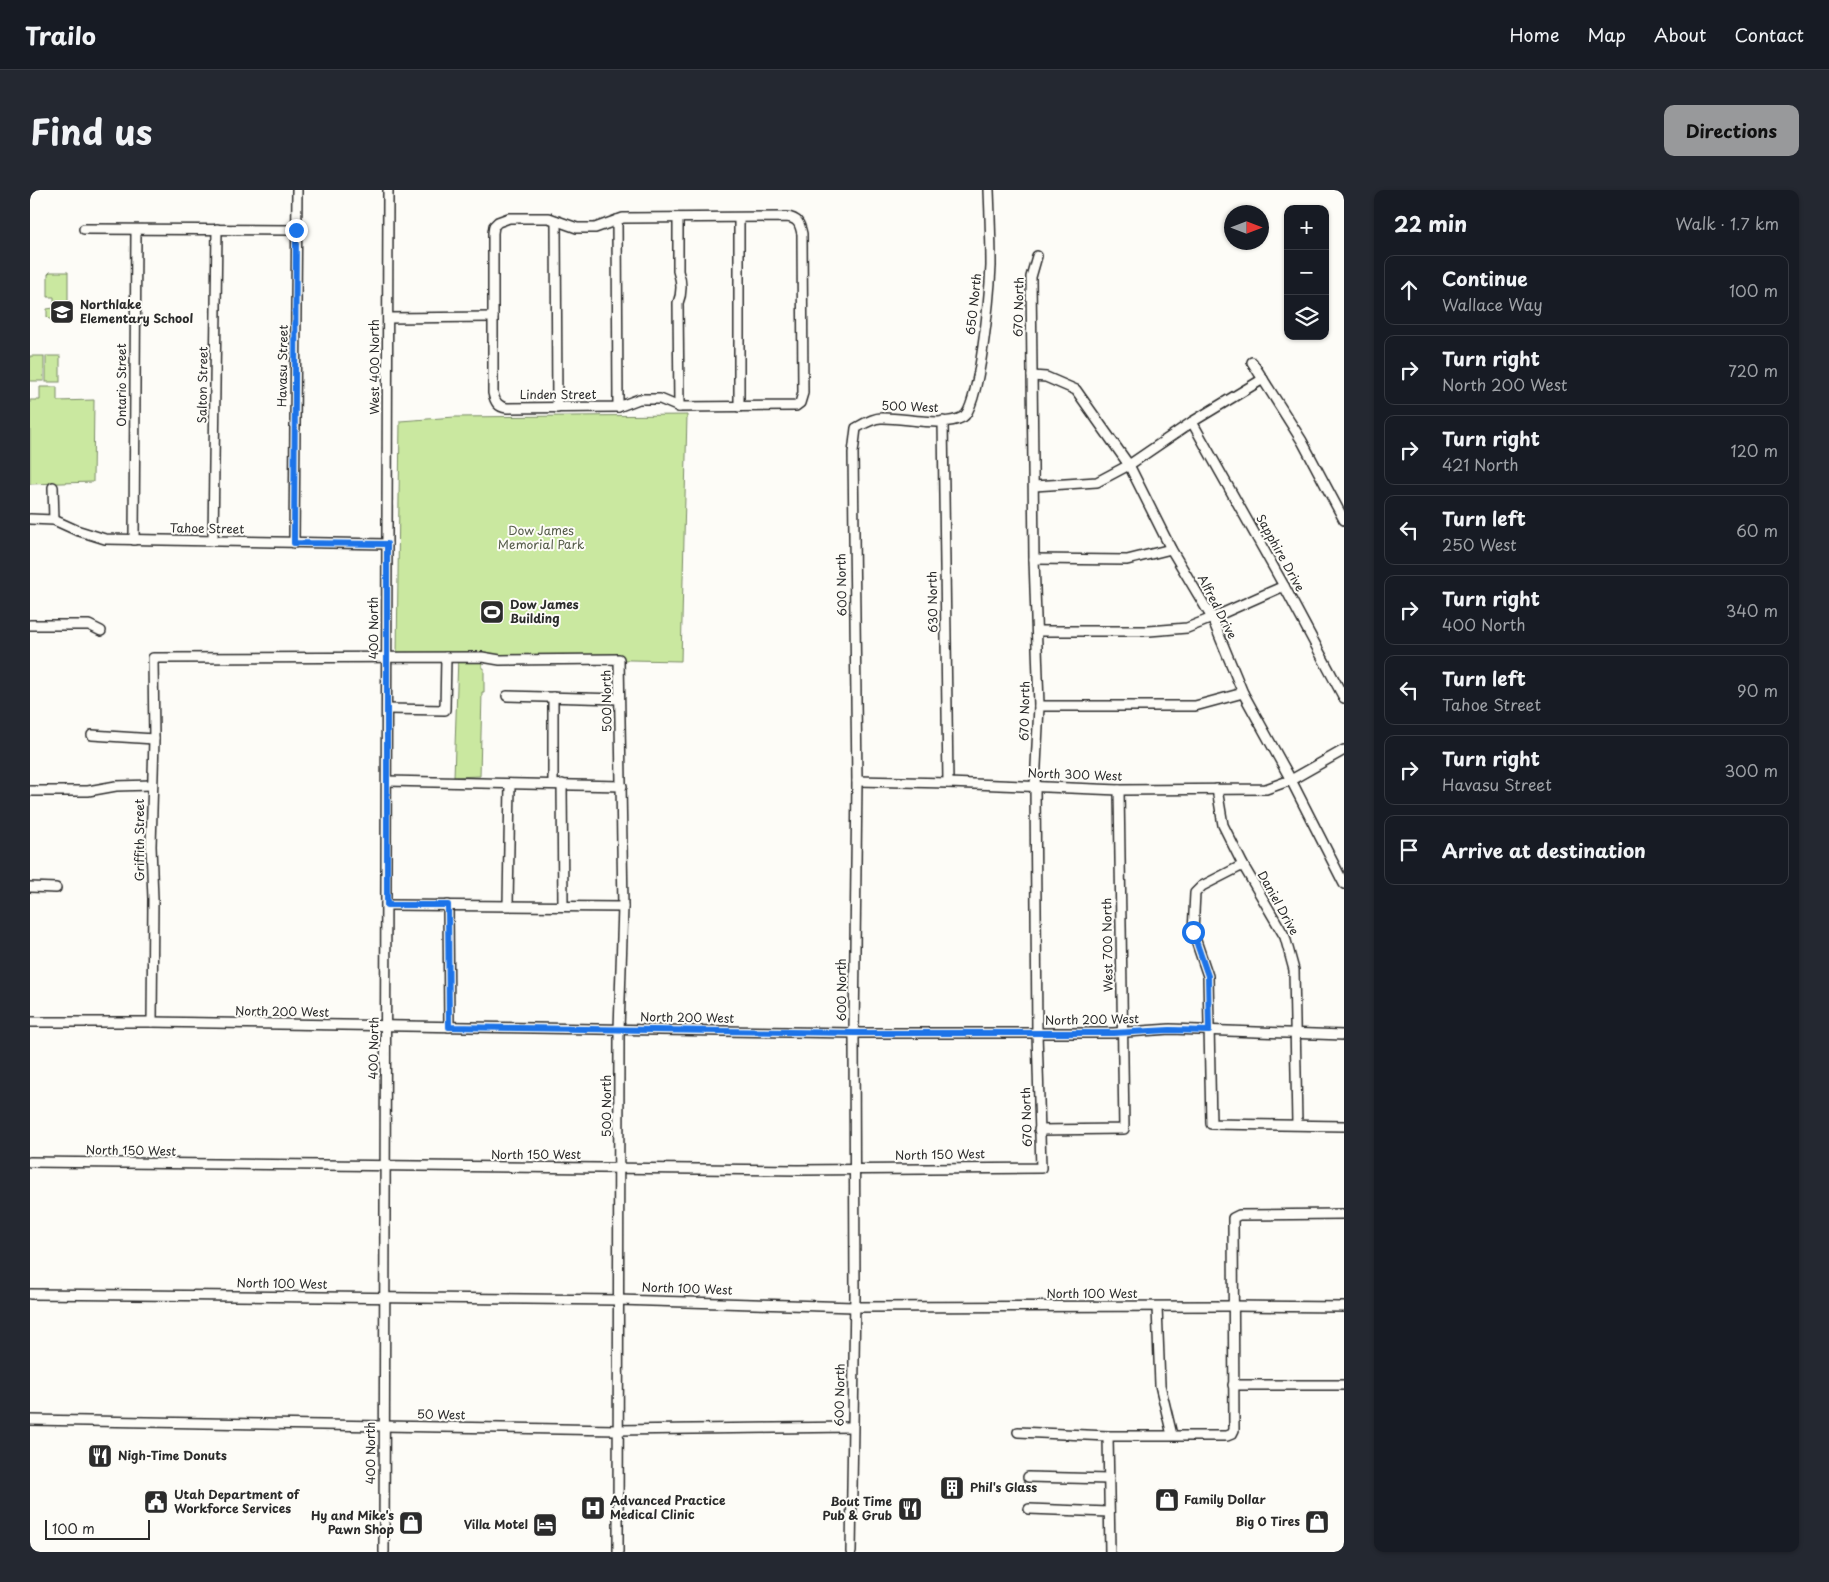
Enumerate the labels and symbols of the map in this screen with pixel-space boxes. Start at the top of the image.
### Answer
north arrow [1224,205,1269,250]
route end [285,219,308,242]
street label: 650 North [961,272,985,336]
street label: 670 North [1008,277,1028,337]
place label: Northlake Elementary School [80,295,193,327]
school or university icon: Northlake Elementary School [49,299,75,325]
street label: West 400 North [365,319,383,415]
street label: Havasu Street [272,325,292,407]
street label: Ontario Street [112,343,130,427]
street label: Salton Street [192,346,212,424]
street label: Linden Street [520,385,596,403]
street label: 500 West [881,396,939,416]
street label: Sapphire Drive [1252,511,1310,594]
street label: Tahoe Street [170,518,244,538]
park label: Dow James Memorial Park [498,521,584,553]
street label: 600 North [831,553,851,617]
street label: 630 North [922,571,942,633]
street label: Alfred Drive [1194,571,1242,642]
place label: Dow James Building [510,595,579,627]
street label: 400 North [364,597,382,659]
sports icon: Dow James Building [479,599,505,625]
street label: 500 North [596,670,616,732]
street label: 670 North [1014,681,1034,741]
street label: North 300 West [1027,763,1123,785]
street label: Griffith Street [130,799,148,881]
street label: Daniel Drive [1254,867,1304,938]
street label: West 700 North [1097,898,1117,992]
route start [1182,921,1205,944]
street label: 600 North [832,958,850,1022]
street label: North 200 West [235,1001,329,1021]
street label: North 200 West [640,1007,734,1027]
street label: North 200 West [1045,1009,1139,1029]
street label: 400 North [363,1016,383,1079]
street label: 500 North [597,1075,615,1137]
street label: 670 North [1016,1087,1036,1147]
street label: North 150 West [86,1140,176,1160]
street label: North 150 West [895,1144,985,1164]
street label: North 150 West [491,1145,581,1163]
street label: North 100 West [236,1273,328,1293]
street label: North 100 West [641,1277,733,1299]
street label: North 100 West [1047,1284,1138,1302]
street label: 600 North [829,1363,849,1427]
street label: 50 West [417,1405,466,1423]
street label: 400 North [361,1422,379,1484]
restaurant icon: Nigh-Time Donuts [87,1443,113,1469]
place label: Nigh-Time Donuts [118,1446,227,1464]
building icon: Phil's Glass [939,1475,965,1501]
place label: Phil's Glass [970,1478,1037,1496]
place label: Utah Department of Workforce Services [174,1485,301,1517]
shop icon: Family Dollar [1154,1487,1180,1513]
public building icon: Utah Department of Workforce Services [143,1489,169,1515]
place label: Family Dollar [1184,1490,1266,1508]
place label: Advanced Practice Medical Clinic [610,1491,726,1523]
place label: Bout Time Pub & Grub [822,1492,892,1524]
hospital icon: Advanced Practice Medical Clinic [580,1495,606,1521]
restaurant icon: Bout Time Pub & Grub [897,1496,923,1522]
place label: Hy and Mike's Pawn Shop [311,1506,394,1538]
shop icon: Big O Tires [1304,1509,1330,1535]
shop icon: Hy and Mike's Pawn Shop [398,1510,424,1536]
hotel icon: Villa Motel [532,1512,558,1538]
place label: Big O Tires [1235,1512,1300,1530]
place label: Villa Motel [464,1515,528,1533]
scale bar [45,1517,150,1540]

